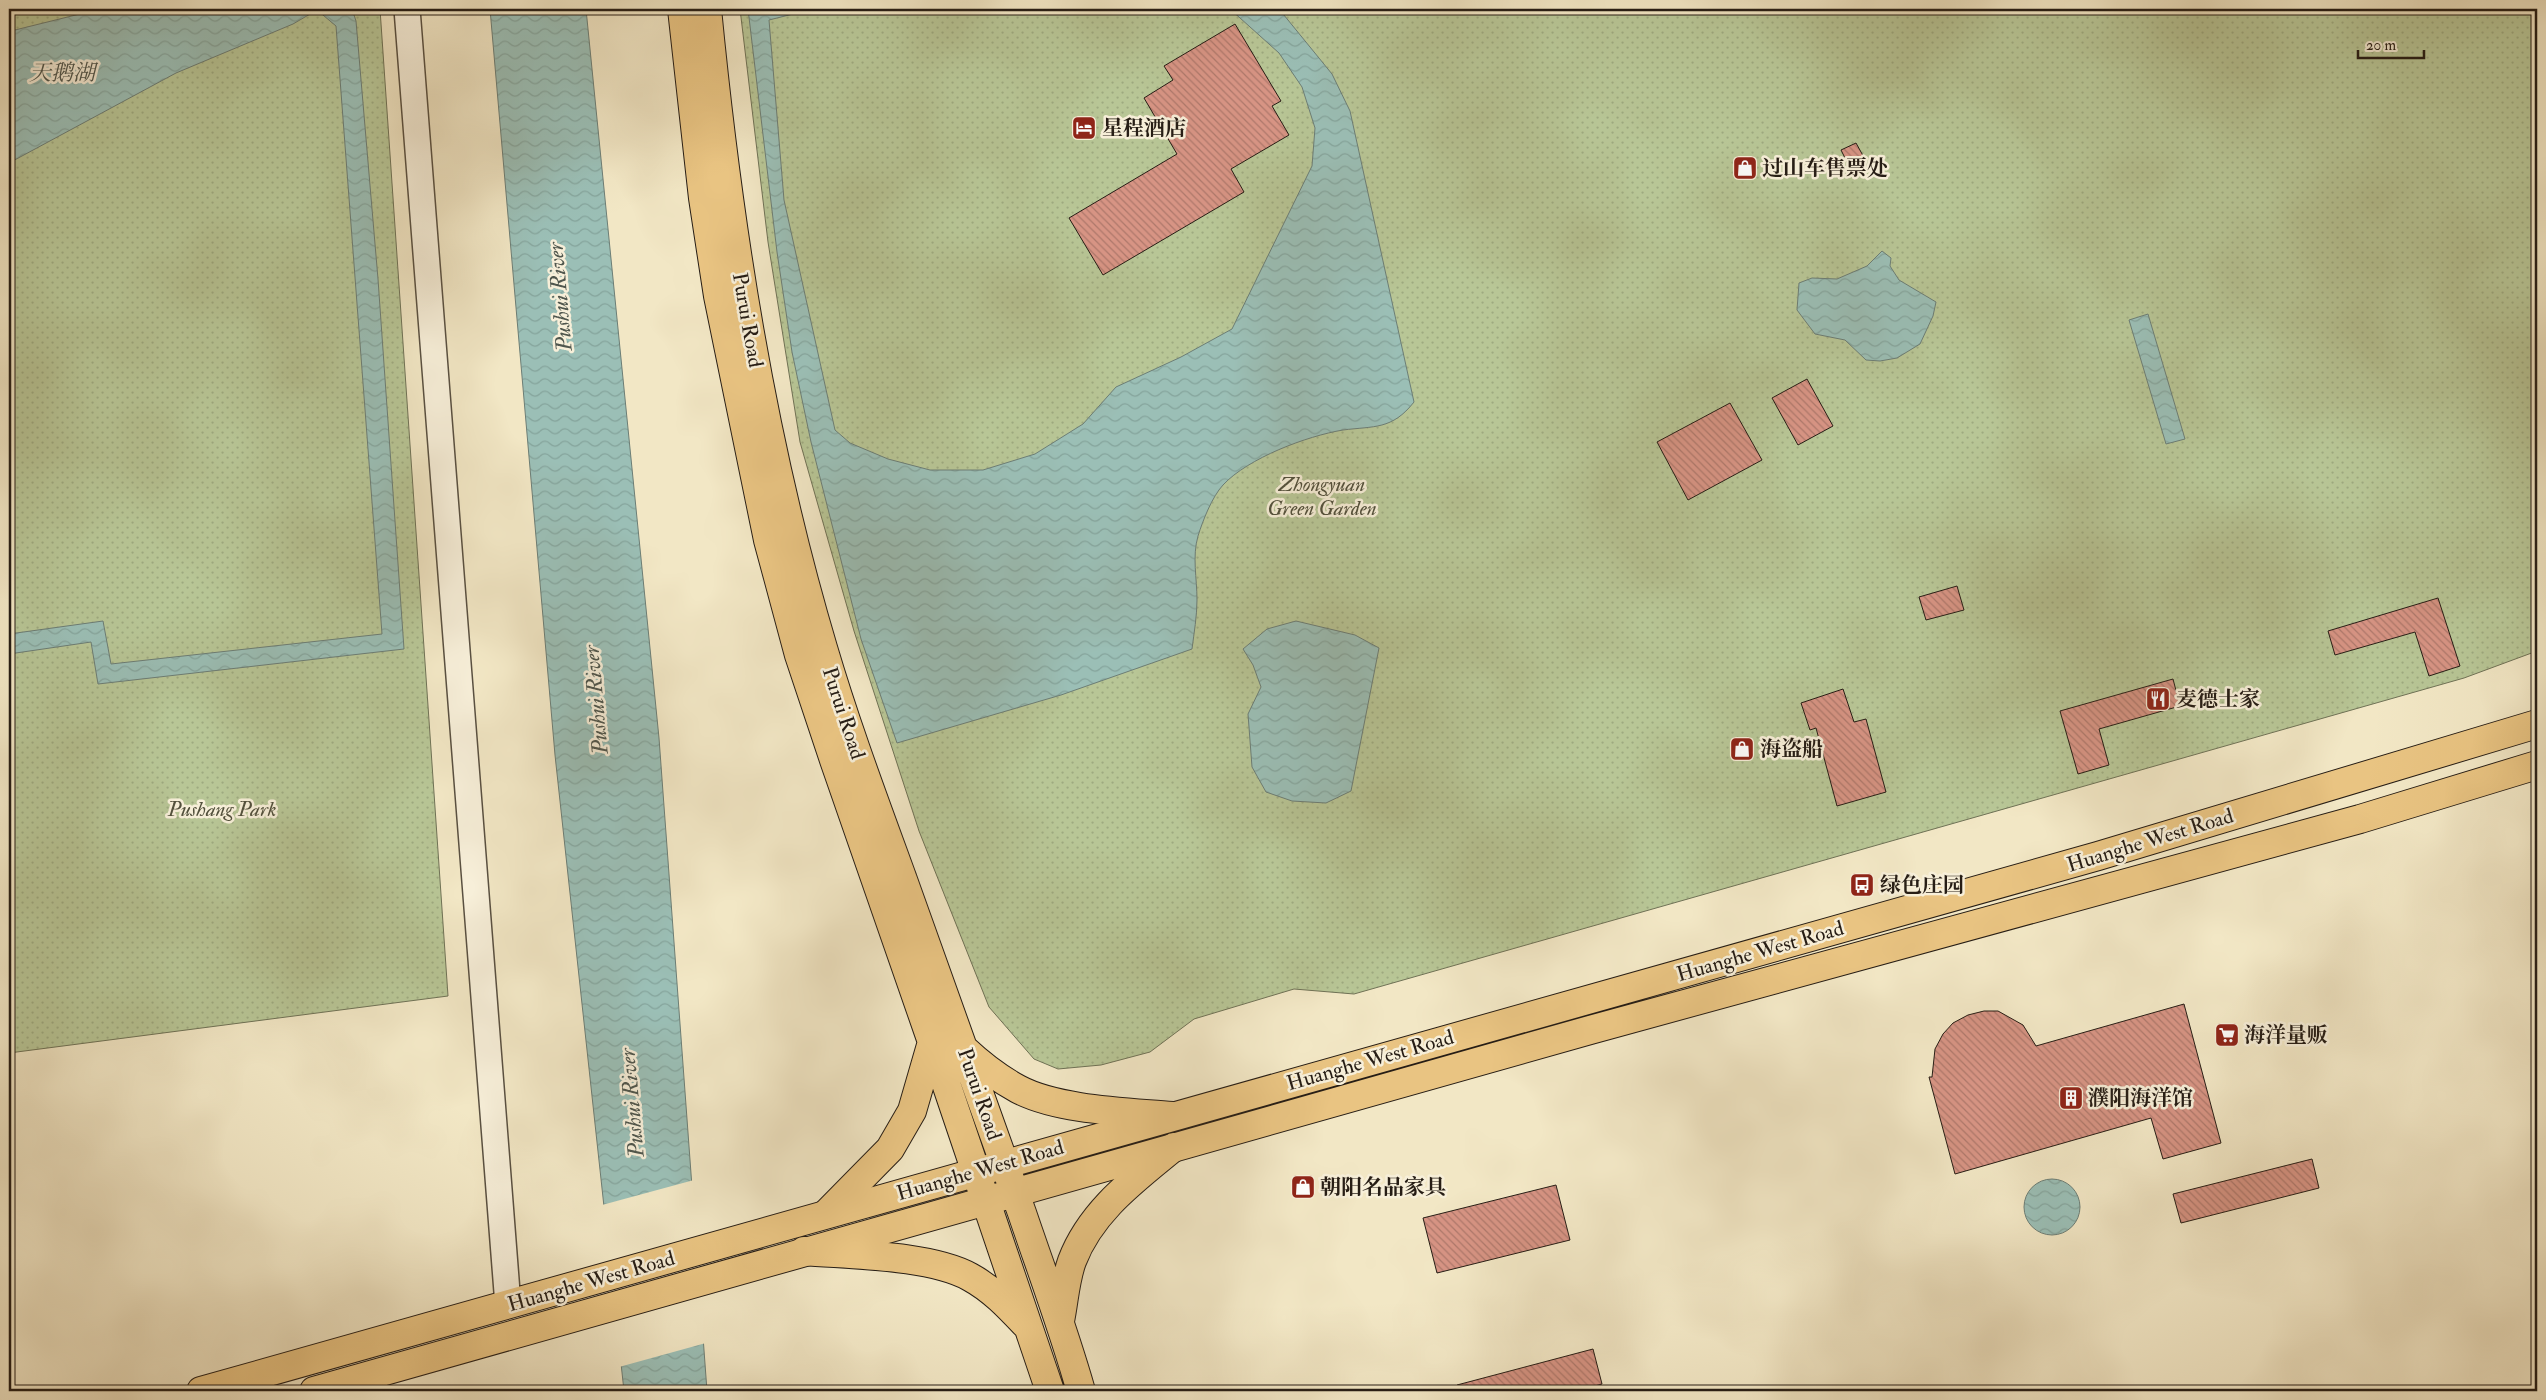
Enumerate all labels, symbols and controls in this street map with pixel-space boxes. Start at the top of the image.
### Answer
scale bar [2358,28,2425,60]
text: 20 m [2366,36,2396,55]
water label: 天鹅湖 [29,59,99,87]
hotel icon: 星程酒店 [1071,115,1097,141]
place label: 星程酒店 [1102,115,1186,142]
shop icon: 过山车售票处 [1732,155,1758,181]
place label: 过山车售票处 [1762,155,1888,182]
water label: Pushui River [541,240,579,353]
street label: Purui Road [726,271,769,370]
park label: Zhongyuan Green Garden [1267,471,1377,522]
water label: Pushui River [577,643,615,756]
street label: Purui Road [816,663,871,763]
restaurant icon: 麦德士家 [2145,686,2171,712]
place label: 麦德士家 [2176,686,2260,713]
shop icon: 海盗船 [1729,736,1755,762]
place label: 海盗船 [1760,736,1823,763]
park label: Pushang Park [167,796,276,823]
street label: Huanghe West Road [2064,802,2237,879]
bus stop icon: 绿色庄园 [1849,872,1875,898]
place label: 绿色庄园 [1880,872,1964,899]
street label: Huanghe West Road [1674,915,1847,988]
supermarket icon: 海洋量贩 [2214,1022,2240,1048]
place label: 海洋量贩 [2244,1022,2328,1049]
street label: Huanghe West Road [1284,1024,1457,1097]
street label: Purui Road [951,1044,1008,1144]
water label: Pushui River [613,1046,651,1159]
building icon: 濮阳海洋馆 [2058,1085,2084,1111]
place label: 濮阳海洋馆 [2088,1085,2193,1112]
street label: Huanghe West Road [894,1134,1067,1207]
shop icon: 朝阳名品家具 [1290,1174,1316,1200]
place label: 朝阳名品家具 [1320,1174,1446,1201]
street label: Huanghe West Road [505,1245,678,1318]

